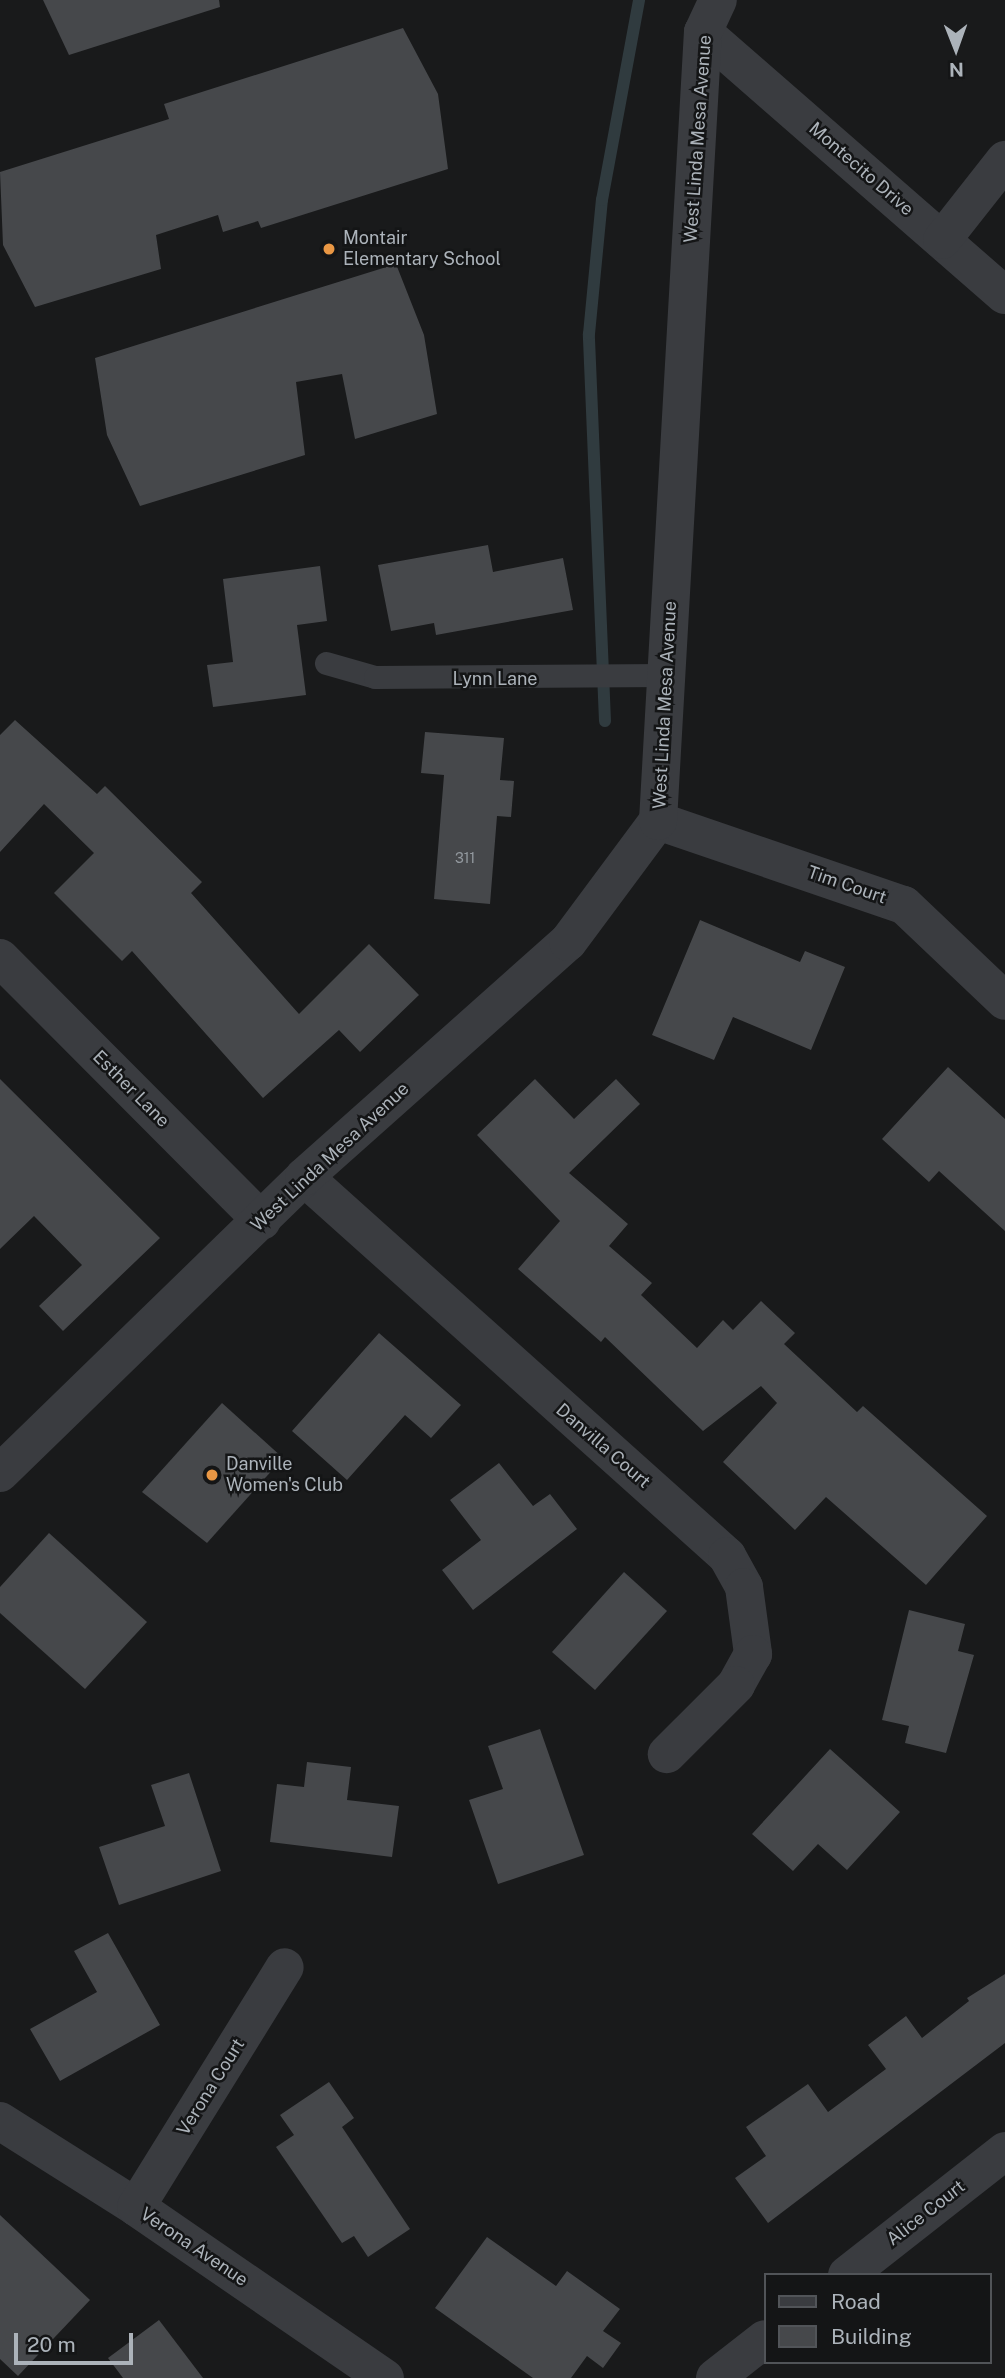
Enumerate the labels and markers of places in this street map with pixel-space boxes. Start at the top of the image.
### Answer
place label: Montair Elementary School [343,228,501,270]
marker: Montair Elementary School [321,241,337,257]
place label: Danville Women's Club [226,1454,343,1496]
marker: Danville Women's Club [204,1467,220,1483]

